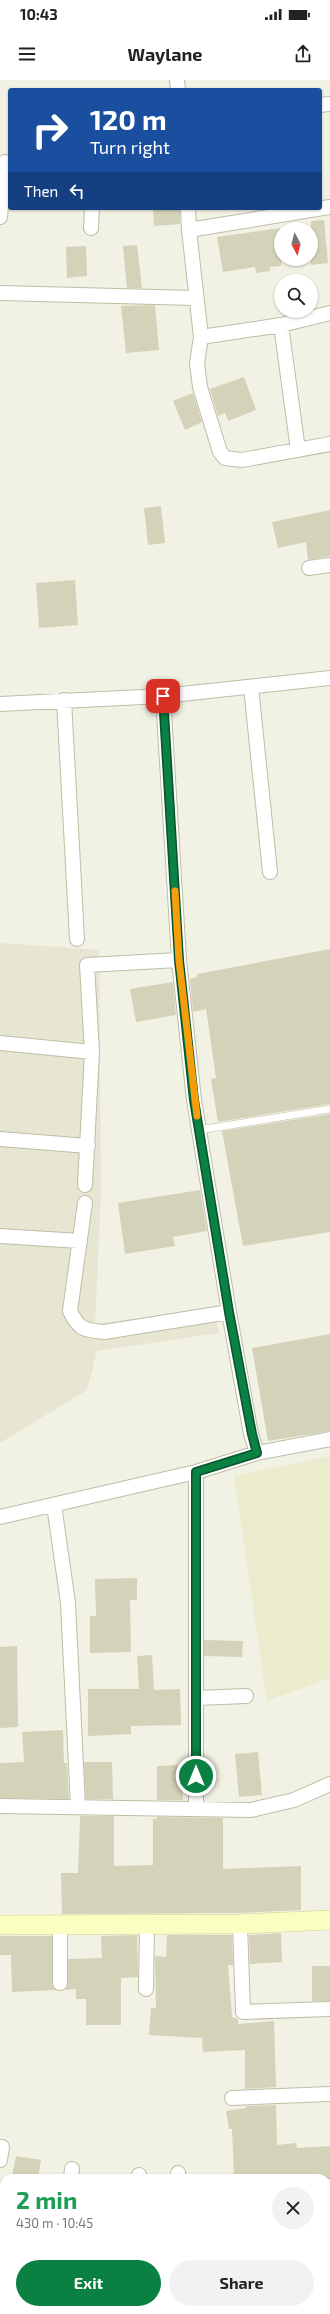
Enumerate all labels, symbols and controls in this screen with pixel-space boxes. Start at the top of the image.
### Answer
text: 10:43 [20,5,58,23]
icon: menu [16,43,38,65]
text: Waylane [128,43,202,65]
icon: share [292,43,314,65]
text: 120 m [90,102,167,136]
icon: right [24,104,76,156]
text: Turn right [90,136,170,158]
icon: left [66,180,88,202]
text: Then [24,182,58,200]
north arrow [274,222,318,266]
map controls [274,222,318,318]
button: search [274,274,318,318]
pin [146,679,180,713]
icon: arrive [152,685,174,707]
position arrow [175,1755,217,1797]
text: 2 min [16,2185,77,2214]
button: close [272,2187,314,2229]
text: 430 m · 10:45 [16,2215,93,2231]
button: Exit [16,2260,161,2306]
button: Share [169,2260,314,2306]

